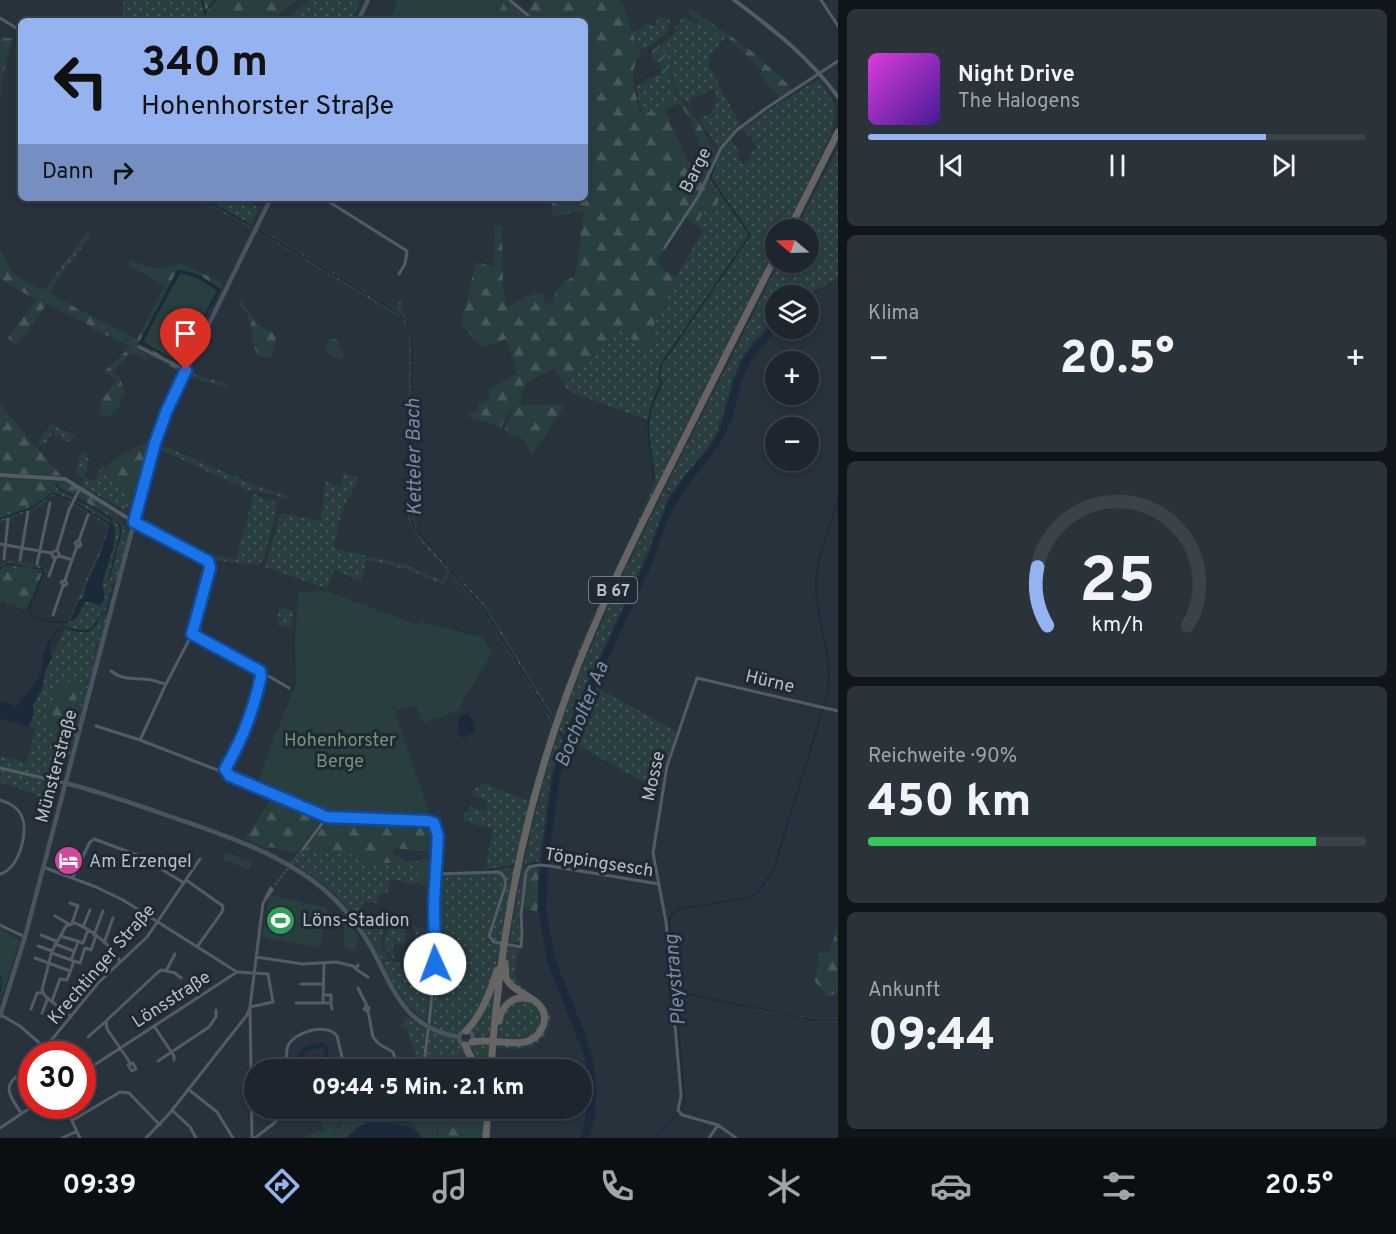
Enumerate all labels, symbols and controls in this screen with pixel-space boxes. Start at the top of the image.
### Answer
text: 340 m [141,38,268,91]
icon: left [42,42,120,120]
text: Night Drive [958,62,1075,89]
text: The Halogens [958,89,1080,115]
text: Hohenhorster Straße [141,90,394,124]
street label: Barge [675,144,717,197]
icon: previous [935,149,968,182]
icon: pause [1101,149,1134,182]
icon: next [1267,149,1300,182]
icon: right [106,156,139,189]
text: Dann [42,159,94,186]
north arrow [765,219,819,273]
map controls [765,219,819,471]
button: layers [765,285,819,339]
text: Klima [868,301,919,327]
pin [160,308,211,370]
icon: arrive [169,317,202,350]
text: 20.5° [1060,332,1174,389]
text: − [868,340,889,382]
text: + [1345,340,1366,382]
button: + [765,351,819,405]
water label: Ketteler Bach [401,398,429,516]
button: − [765,417,819,471]
text: 25 [1079,545,1155,624]
road number: B 67 [589,577,637,603]
text: km/h [1091,612,1143,639]
water label: Bocholter Aa [550,658,616,771]
street label: Hürne [743,666,796,699]
street label: Münsterstraße [31,707,84,826]
park label: Hohenhorster Berge [284,730,396,774]
text: Reichweite · 90% [868,744,1017,770]
street label: Mosse [638,749,671,804]
text: 450 km [868,775,1031,832]
street label: Töppingsesch [543,844,655,883]
hotel icon: Am Erzengel [52,845,84,877]
place label: Am Erzengel [89,851,192,874]
street label: Krechtinger Straße [44,900,161,1030]
sports icon: Löns-Stadion [265,904,297,936]
place label: Löns-Stadion [302,910,410,933]
position arrow [403,932,467,996]
water label: Pleystrang [659,932,693,1027]
street label: Lönsstraße [128,966,215,1034]
text: Ankunft [868,978,940,1004]
text: 09:44 [868,1009,995,1066]
speed limit sign: 30 [18,1041,96,1119]
text: 09:44 · 5 Min. · 2.1 km [312,1075,524,1102]
icon: directions [261,1165,303,1207]
icon: music [429,1165,471,1207]
icon: phone [596,1165,638,1207]
icon: climate [763,1165,805,1207]
icon: car [930,1165,972,1207]
icon: filters [1098,1165,1140,1207]
text: 09:39 [63,1169,136,1203]
text: 20.5° [1265,1169,1333,1203]

